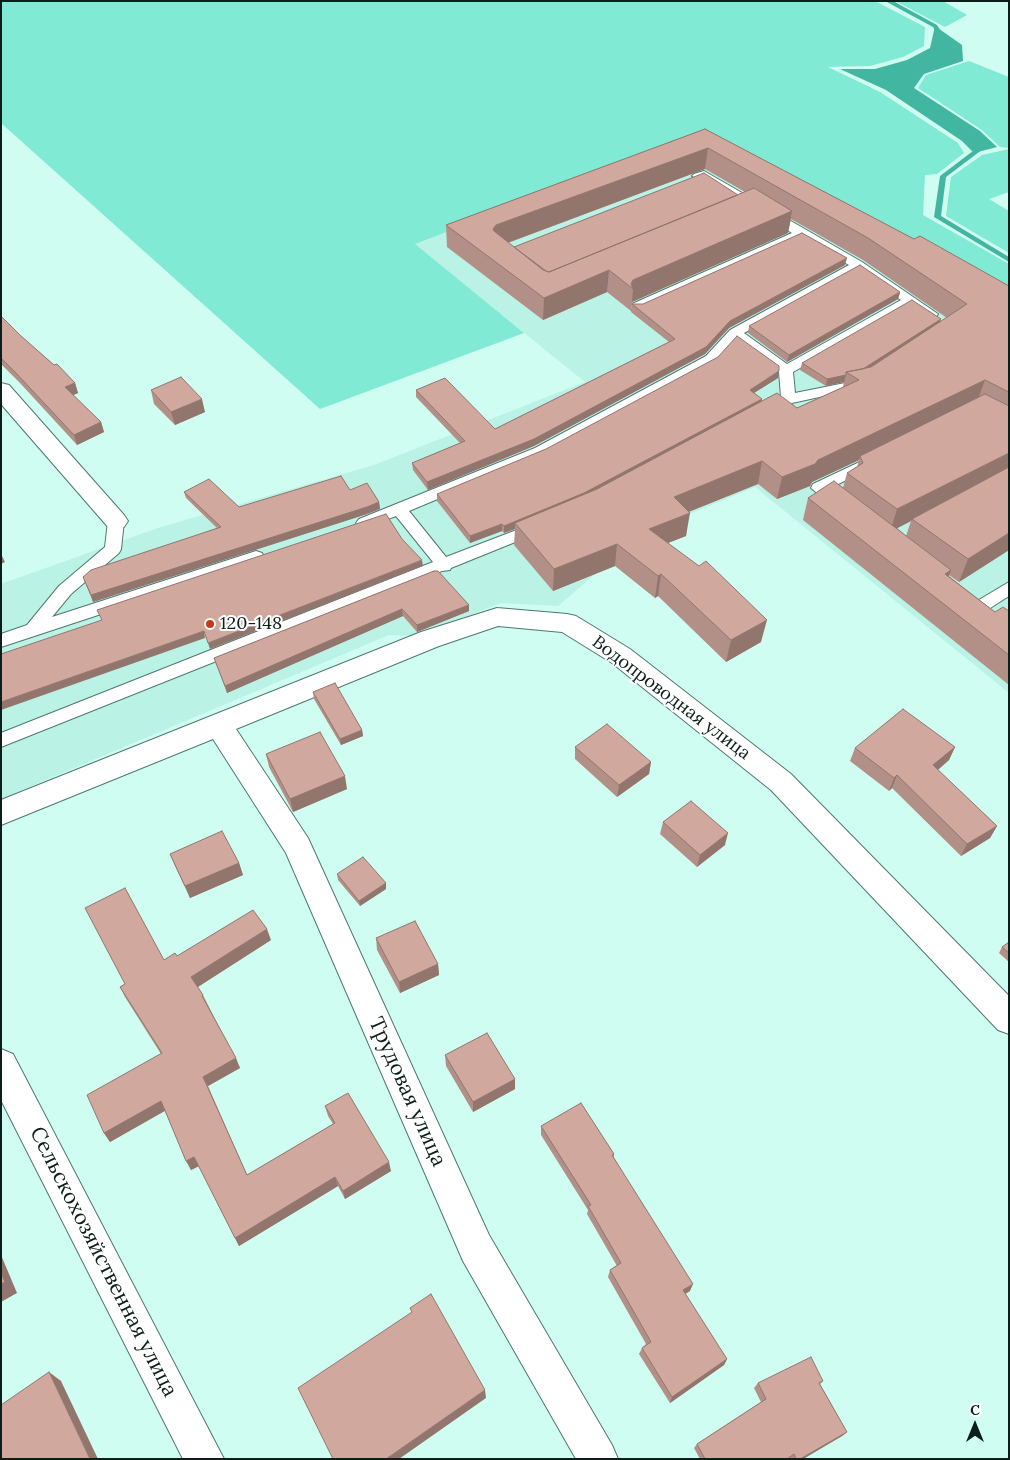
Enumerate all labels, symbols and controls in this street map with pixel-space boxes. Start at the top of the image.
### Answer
place label: 120-148 [220,613,282,635]
marker: 120-148 [204,618,216,630]
street label: Водопроводная улица [588,631,754,765]
street label: Трудовая улица [363,1013,451,1171]
street label: Сельскохозяйственная улица [24,1123,182,1401]
north arrow [950,1400,1000,1450]
text: С [970,1401,980,1419]

